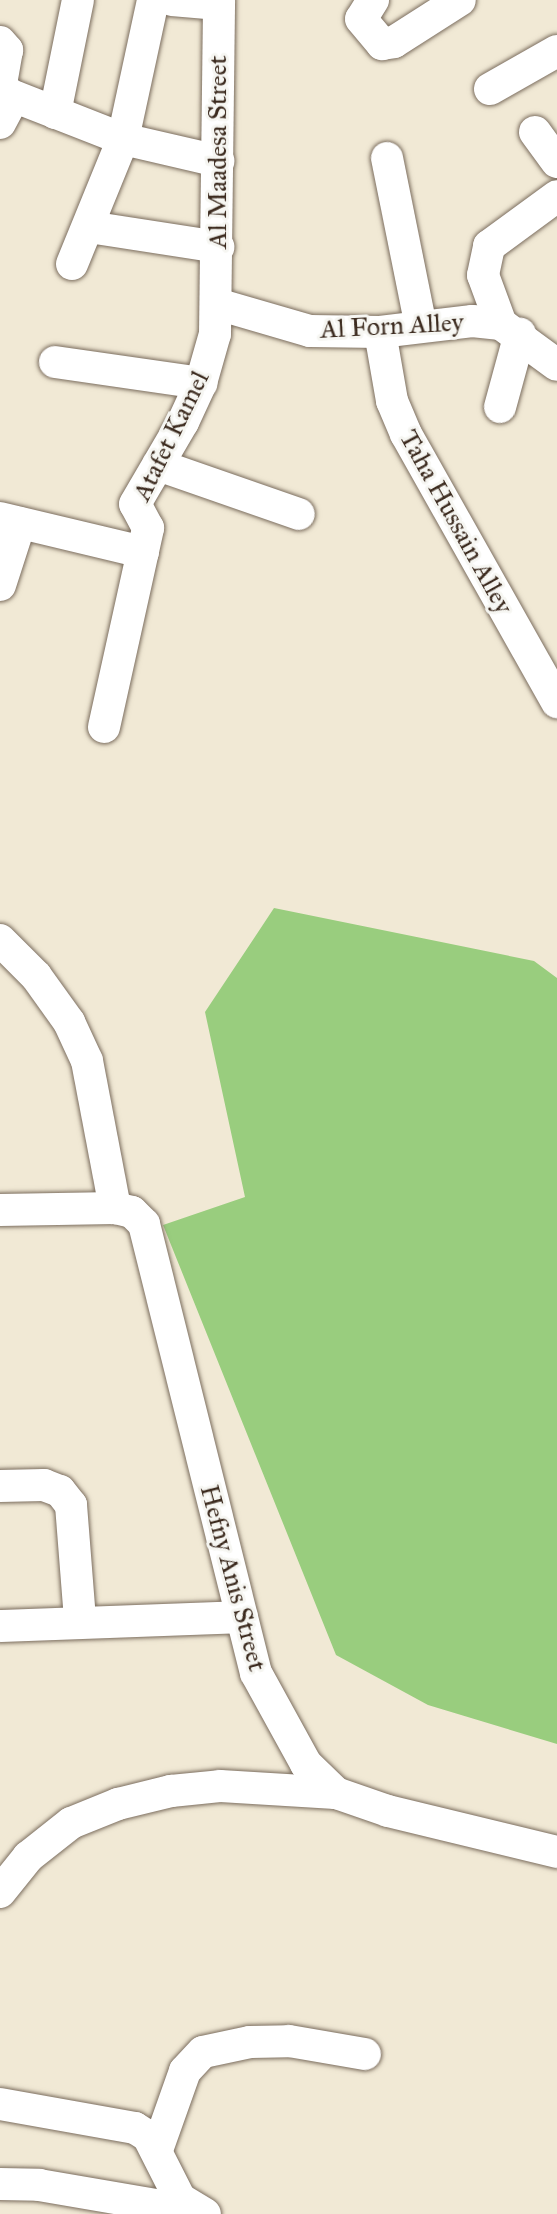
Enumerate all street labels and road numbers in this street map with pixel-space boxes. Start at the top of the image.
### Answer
street label: Al Maadesa Street [202,55,234,249]
street label: Al Forn Alley [320,307,464,345]
street label: Atafet Kamel [126,366,216,506]
street label: Taha Hussain Alley [393,425,519,619]
street label: Hefny Anis Street [193,1481,273,1675]

